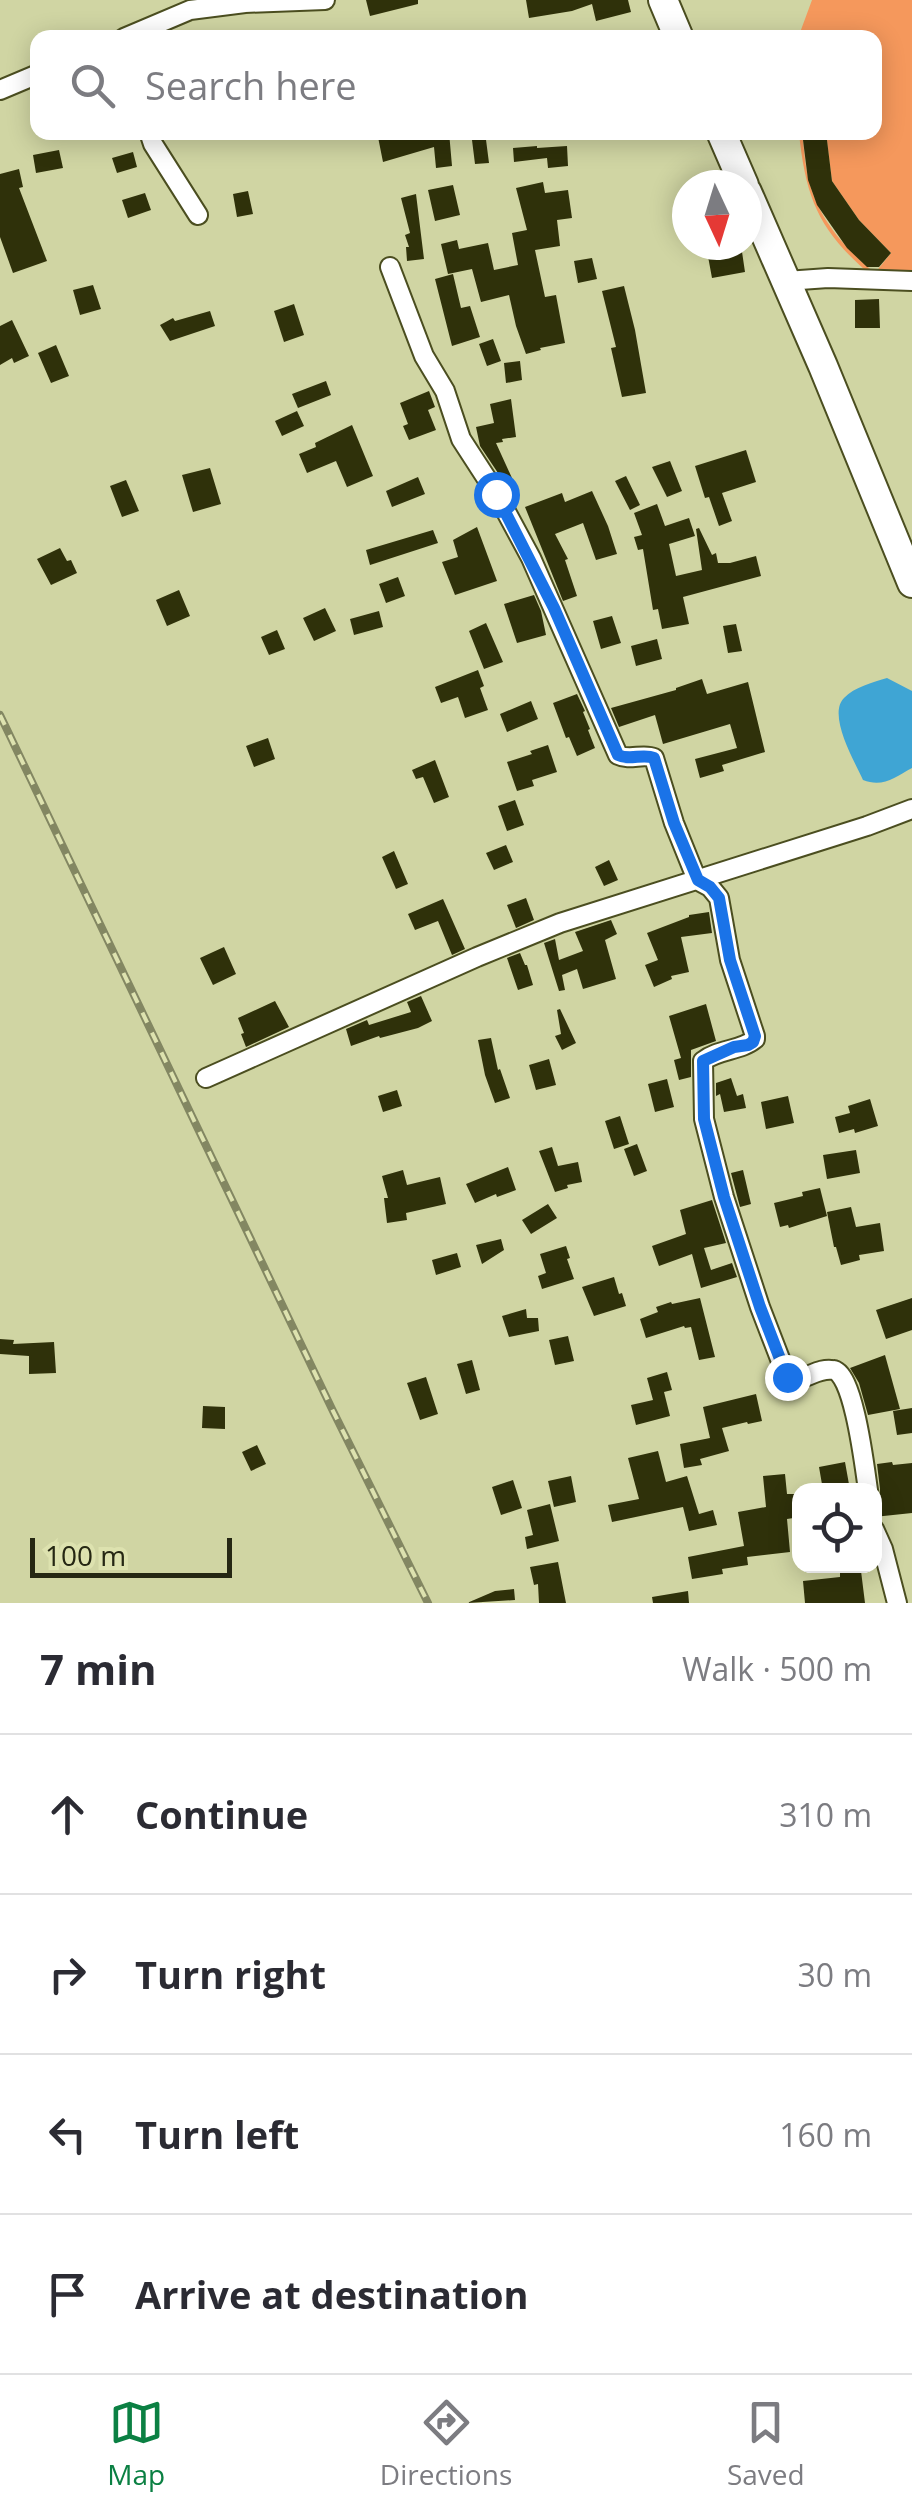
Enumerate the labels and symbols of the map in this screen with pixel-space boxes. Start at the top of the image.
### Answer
north arrow [672,170,762,260]
route start [474,472,520,518]
route end [765,1355,811,1401]
scale bar [30,1533,232,1578]

